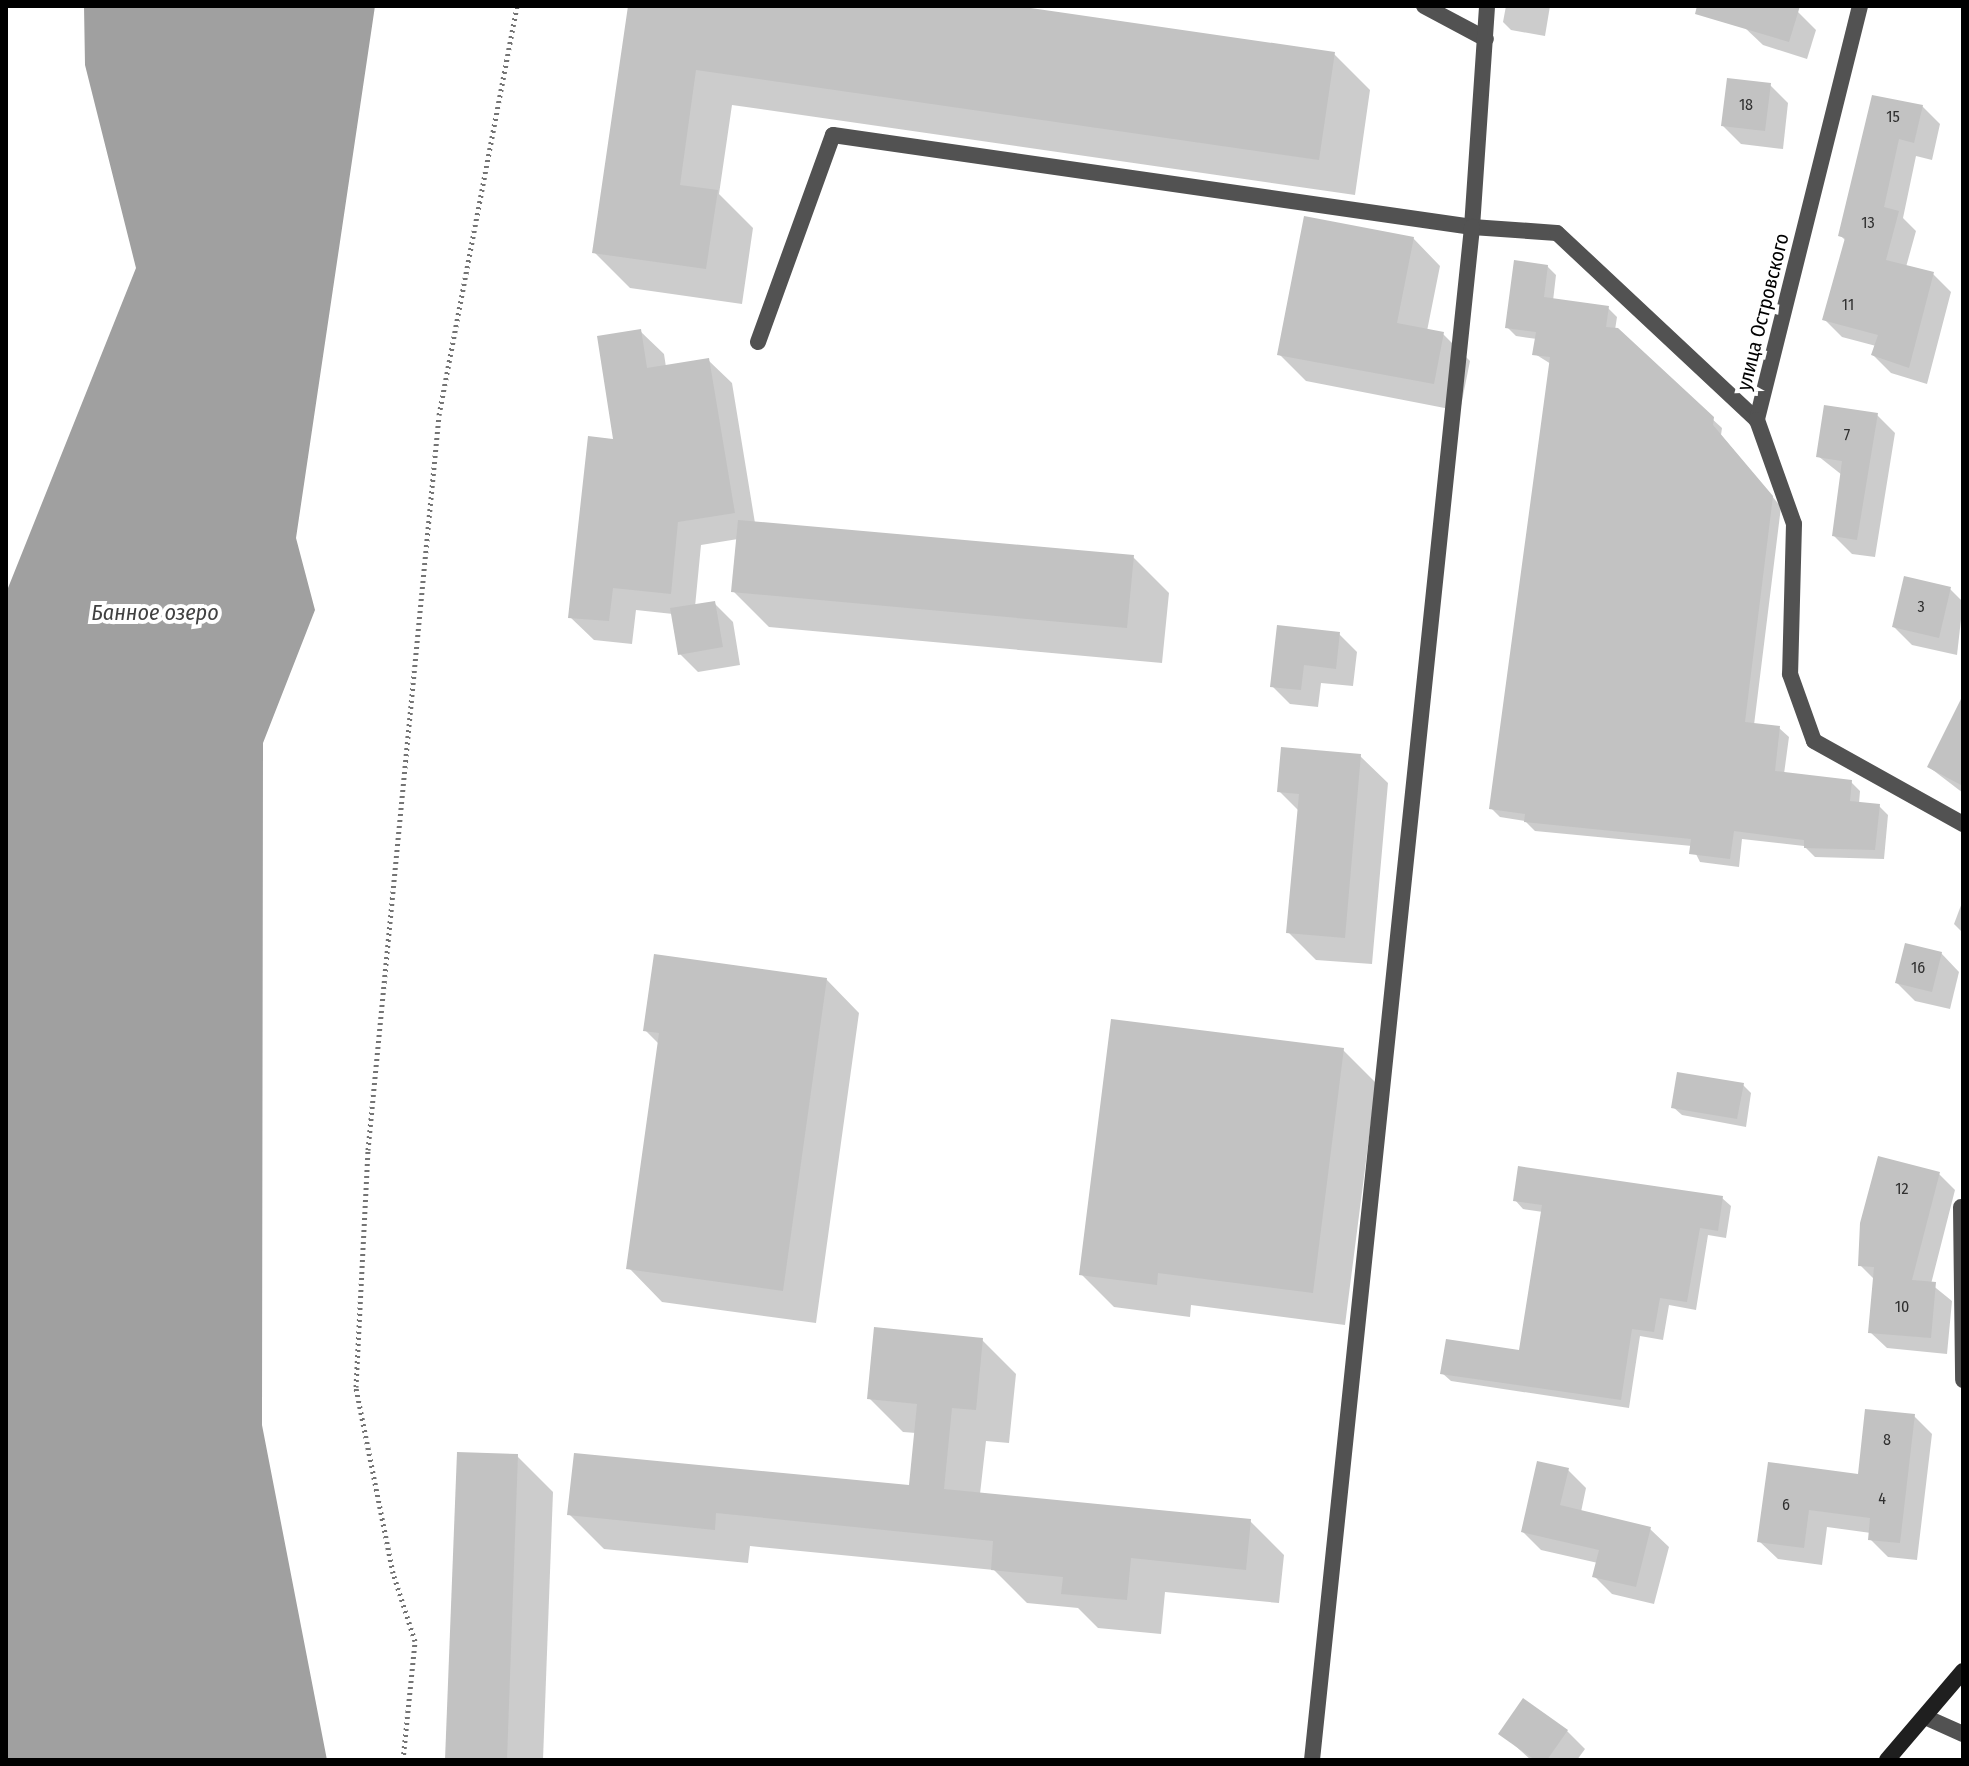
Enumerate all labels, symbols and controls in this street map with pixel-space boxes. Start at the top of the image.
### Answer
house number: 18 [1739,95,1753,115]
house number: 15 [1886,107,1900,127]
house number: 13 [1861,213,1875,233]
street label: улица Островского [1732,231,1794,393]
house number: 11 [1842,295,1854,315]
house number: 7 [1844,425,1850,445]
house number: 3 [1917,597,1925,617]
water label: Банное озеро [91,600,219,626]
house number: 16 [1911,958,1925,978]
house number: 12 [1895,1179,1909,1199]
house number: 10 [1895,1297,1909,1317]
house number: 8 [1883,1430,1891,1450]
house number: 4 [1878,1489,1886,1509]
house number: 6 [1782,1495,1790,1515]

